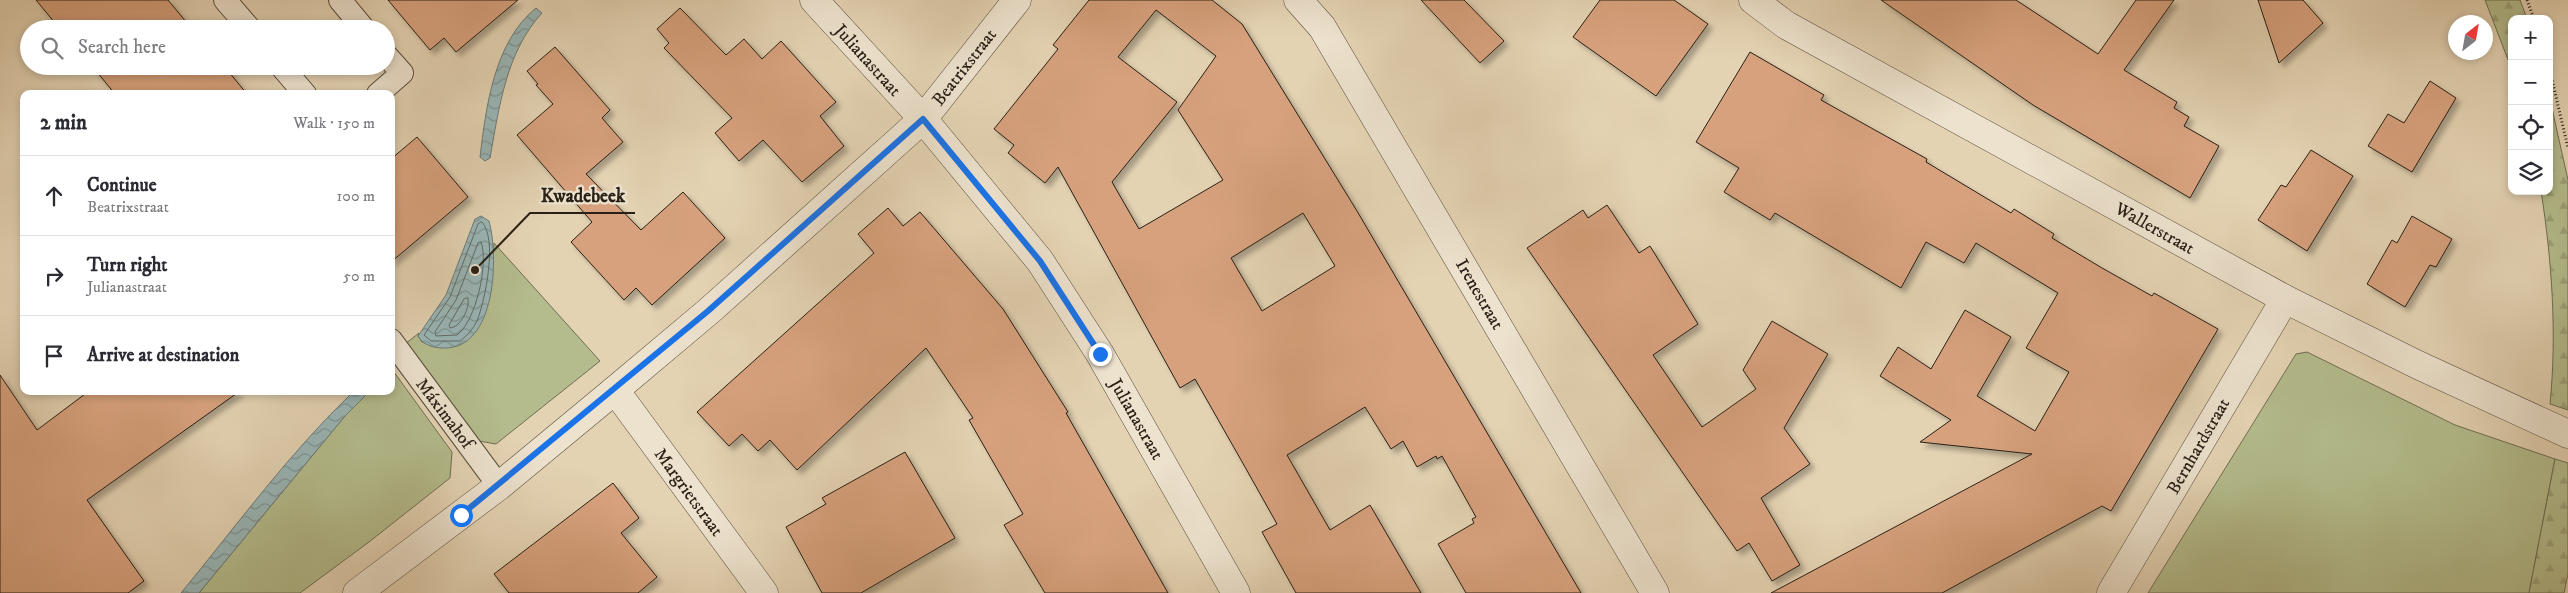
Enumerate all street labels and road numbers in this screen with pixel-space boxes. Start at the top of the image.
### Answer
street label: Julianastraat [828,18,906,102]
street label: Beatrixstraat [928,24,1002,111]
street label: Wallerstraat [2110,198,2198,260]
street label: Irenestraat [1450,255,1508,334]
street label: Julianastraat [1103,373,1168,464]
street label: Máximahof [411,374,480,456]
street label: Bernhardstraat [2163,394,2235,498]
street label: Margrietstraat [649,444,728,541]

